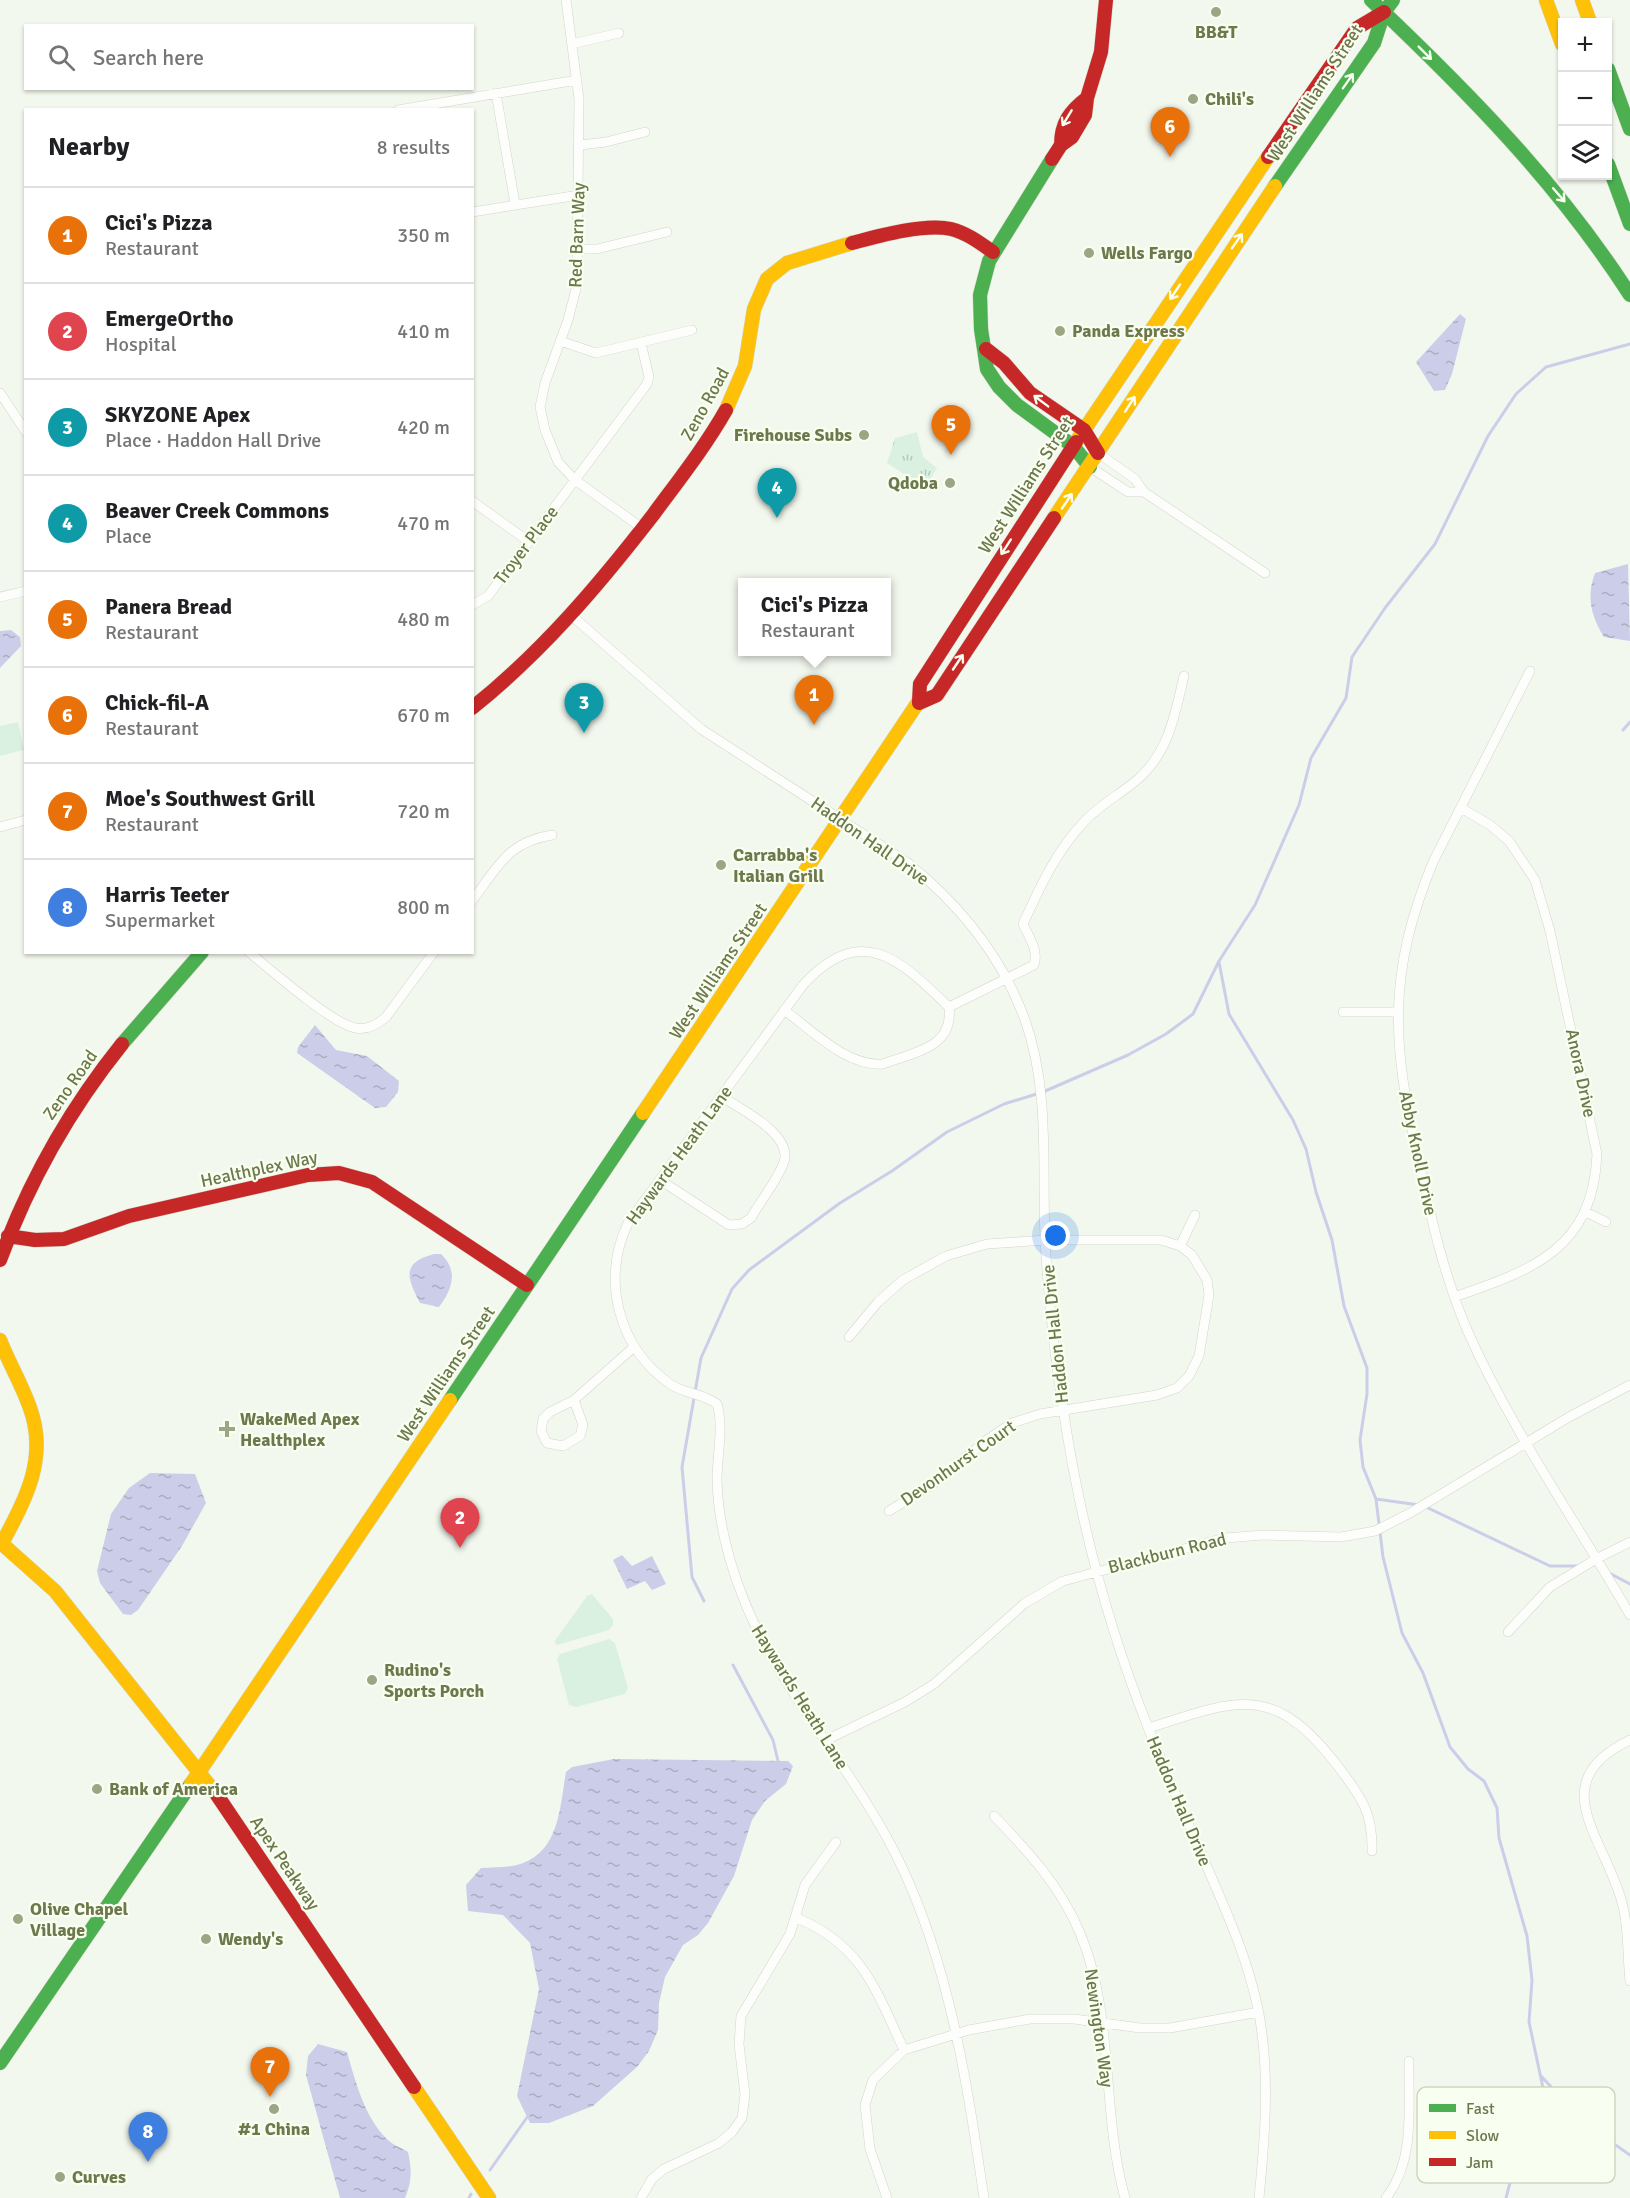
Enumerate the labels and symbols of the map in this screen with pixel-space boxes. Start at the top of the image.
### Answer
marker: BB&T [1209,5,1223,19]
street label: West Williams Street [1262,20,1368,166]
place label: BB&T [1195,21,1238,43]
one-way arrow [1418,46,1433,61]
one-way arrow [1342,73,1354,89]
place label: Chili's [1205,88,1254,110]
marker: Chili's [1186,92,1200,106]
pin: 6 [1150,108,1190,157]
one-way arrow [1061,109,1073,126]
street label: Red Barn Way [564,181,590,288]
one-way arrow [1552,187,1566,202]
one-way arrow [1231,234,1243,250]
place label: Wells Fargo [1101,242,1193,264]
marker: Wells Fargo [1082,246,1096,260]
one-way arrow [1169,284,1181,300]
place label: Panda Express [1072,320,1185,342]
marker: Panda Express [1053,324,1067,338]
street label: Zeno Road [676,364,734,444]
one-way arrow [1033,394,1049,407]
one-way arrow [1124,396,1137,413]
pin: 5 [932,406,970,455]
street label: West Williams Street [973,412,1079,558]
place label: Firehouse Subs [734,424,852,446]
marker: Firehouse Subs [857,428,871,442]
pin: 4 [758,468,796,518]
place label: Qdoba [888,472,938,494]
marker: Qdoba [943,476,957,490]
one-way arrow [1061,493,1073,509]
street label: Troyer Place [489,501,563,589]
one-way arrow [1000,538,1012,555]
one-way arrow [952,655,964,671]
pin: 1 [794,676,834,725]
pin: 3 [564,684,604,733]
street label: Haddon Hall Drive [807,792,933,890]
place label: Carrabba's Italian Grill [733,844,825,887]
marker: Carrabba's Italian Grill [714,858,728,872]
street label: West Williams Street [664,899,772,1043]
street label: Anora Drive [1561,1027,1601,1119]
street label: Zeno Road [38,1046,102,1124]
street label: Haywards Heath Lane [621,1081,737,1229]
street label: Abby Knoll Drive [1394,1089,1442,1217]
street label: Healthplex Way [198,1146,320,1192]
your location [1041,1221,1070,1250]
street label: Haddon Hall Drive [1037,1264,1073,1404]
street label: West Williams Street [392,1302,500,1446]
place label: WakeMed Apex Healthplex [240,1408,360,1451]
street label: Devonhurst Court [896,1415,1020,1511]
marker: WakeMed Apex Healthplex [218,1420,236,1438]
pin: 2 [440,1498,480,1548]
street label: Blackburn Road [1106,1528,1228,1578]
street label: Haywards Heath Lane [747,1621,853,1773]
place label: Rudino's Sports Porch [384,1659,485,1702]
marker: Rudino's Sports Porch [365,1673,379,1687]
street label: Haddon Hall Drive [1142,1733,1216,1869]
place label: Bank of America [109,1778,238,1800]
marker: Bank of America [90,1782,104,1796]
street label: Apex Peakway [245,1812,325,1915]
place label: Olive Chapel Village [30,1898,129,1941]
marker: Olive Chapel Village [11,1912,25,1926]
place label: Wendy's [218,1928,283,1950]
marker: Wendy's [199,1932,213,1946]
street label: Newington Way [1080,1967,1118,2089]
pin: 7 [250,2048,290,2097]
legend [1417,2087,1615,2183]
text: Fast [1466,2099,1495,2119]
marker: #1 China [267,2102,281,2116]
pin: 8 [128,2112,168,2162]
place label: #1 China [238,2118,310,2140]
text: Slow [1466,2126,1500,2146]
text: Jam [1466,2153,1494,2173]
place label: Curves [72,2166,126,2188]
marker: Curves [53,2170,67,2184]

